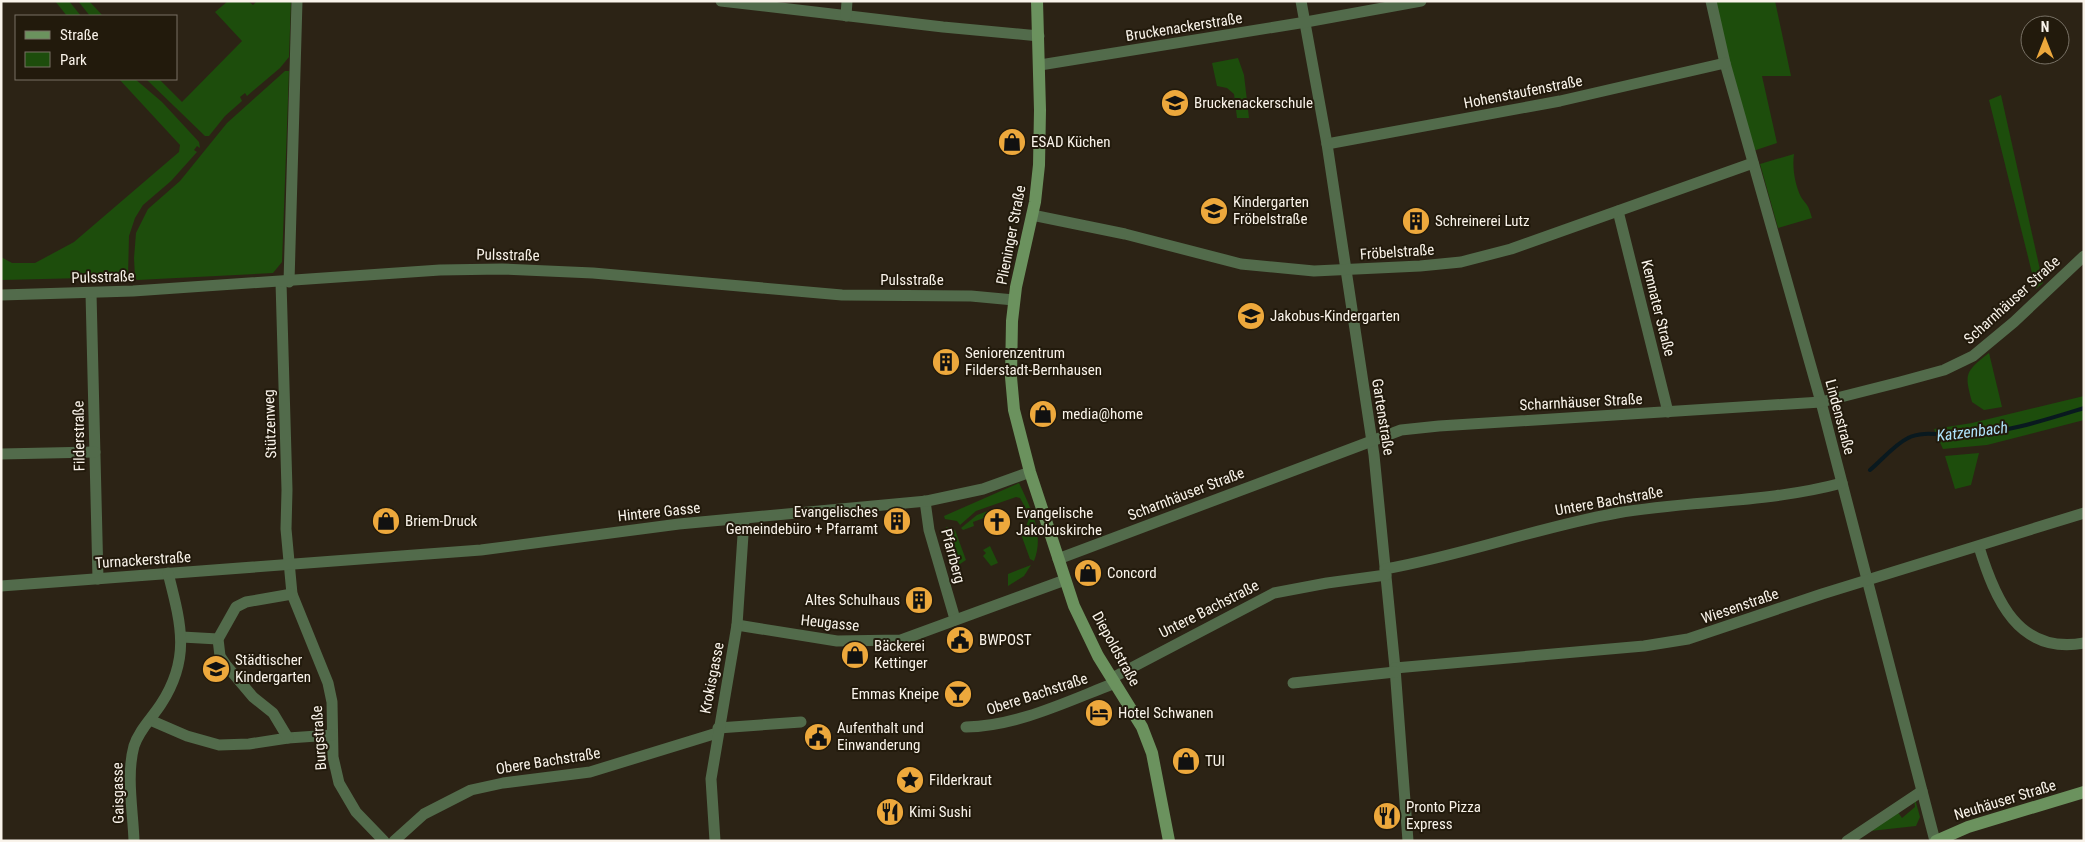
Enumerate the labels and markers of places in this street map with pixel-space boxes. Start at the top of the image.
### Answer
school or university icon: Bruckenackerschule [1160,88,1190,118]
place label: Bruckenackerschule [1194,94,1313,112]
shop icon: ESAD Küchen [997,127,1027,157]
place label: ESAD Küchen [1031,133,1111,151]
place label: Kindergarten Fröbelstraße [1233,193,1309,228]
school or university icon: Kindergarten Fröbelstraße [1199,196,1229,226]
building icon: Schreinerei Lutz [1401,206,1431,236]
place label: Schreinerei Lutz [1435,212,1530,230]
school or university icon: Jakobus-Kindergarten [1236,301,1266,331]
place label: Jakobus-Kindergarten [1270,307,1400,325]
place label: Seniorenzentrum Filderstadt-Bernhausen [965,344,1102,379]
building icon: Seniorenzentrum Filderstadt-Bernhausen [931,347,961,377]
shop icon: media@home [1028,399,1058,429]
place label: media@home [1062,405,1143,423]
place label: Evangelisches Gemeindebüro + Pfarramt [726,503,878,538]
place label: Evangelische Jakobuskirche [1016,504,1102,539]
shop icon: Briem-Druck [371,506,401,536]
building icon: Evangelisches Gemeindebüro + Pfarramt [882,506,912,536]
church icon: Evangelische Jakobuskirche [982,507,1012,537]
place label: Briem-Druck [405,512,478,530]
shop icon: Concord [1073,558,1103,588]
place label: Concord [1107,564,1157,582]
building icon: Altes Schulhaus [904,585,934,615]
place label: Altes Schulhaus [805,591,900,609]
public building icon: BWPOST [945,625,975,655]
place label: BWPOST [979,631,1032,649]
place label: Bäckerei Kettinger [874,637,928,672]
shop icon: Bäckerei Kettinger [840,640,870,670]
place label: Städtischer Kindergarten [235,651,311,686]
school or university icon: Städtischer Kindergarten [201,654,231,684]
bar icon: Emmas Kneipe [943,679,973,709]
place label: Emmas Kneipe [851,685,939,703]
hotel icon: Hotel Schwanen [1084,698,1114,728]
place label: Hotel Schwanen [1118,704,1214,722]
place label: Aufenthalt und Einwanderung [837,719,924,754]
public building icon: Aufenthalt und Einwanderung [803,722,833,752]
shop icon: TUI [1171,746,1201,776]
place label: TUI [1205,752,1225,770]
place icon: Filderkraut [895,765,925,795]
place label: Filderkraut [929,771,992,789]
restaurant icon: Kimi Sushi [875,797,905,827]
place label: Pronto Pizza Express [1406,798,1481,833]
restaurant icon: Pronto Pizza Express [1372,801,1402,831]
place label: Kimi Sushi [909,803,971,821]

